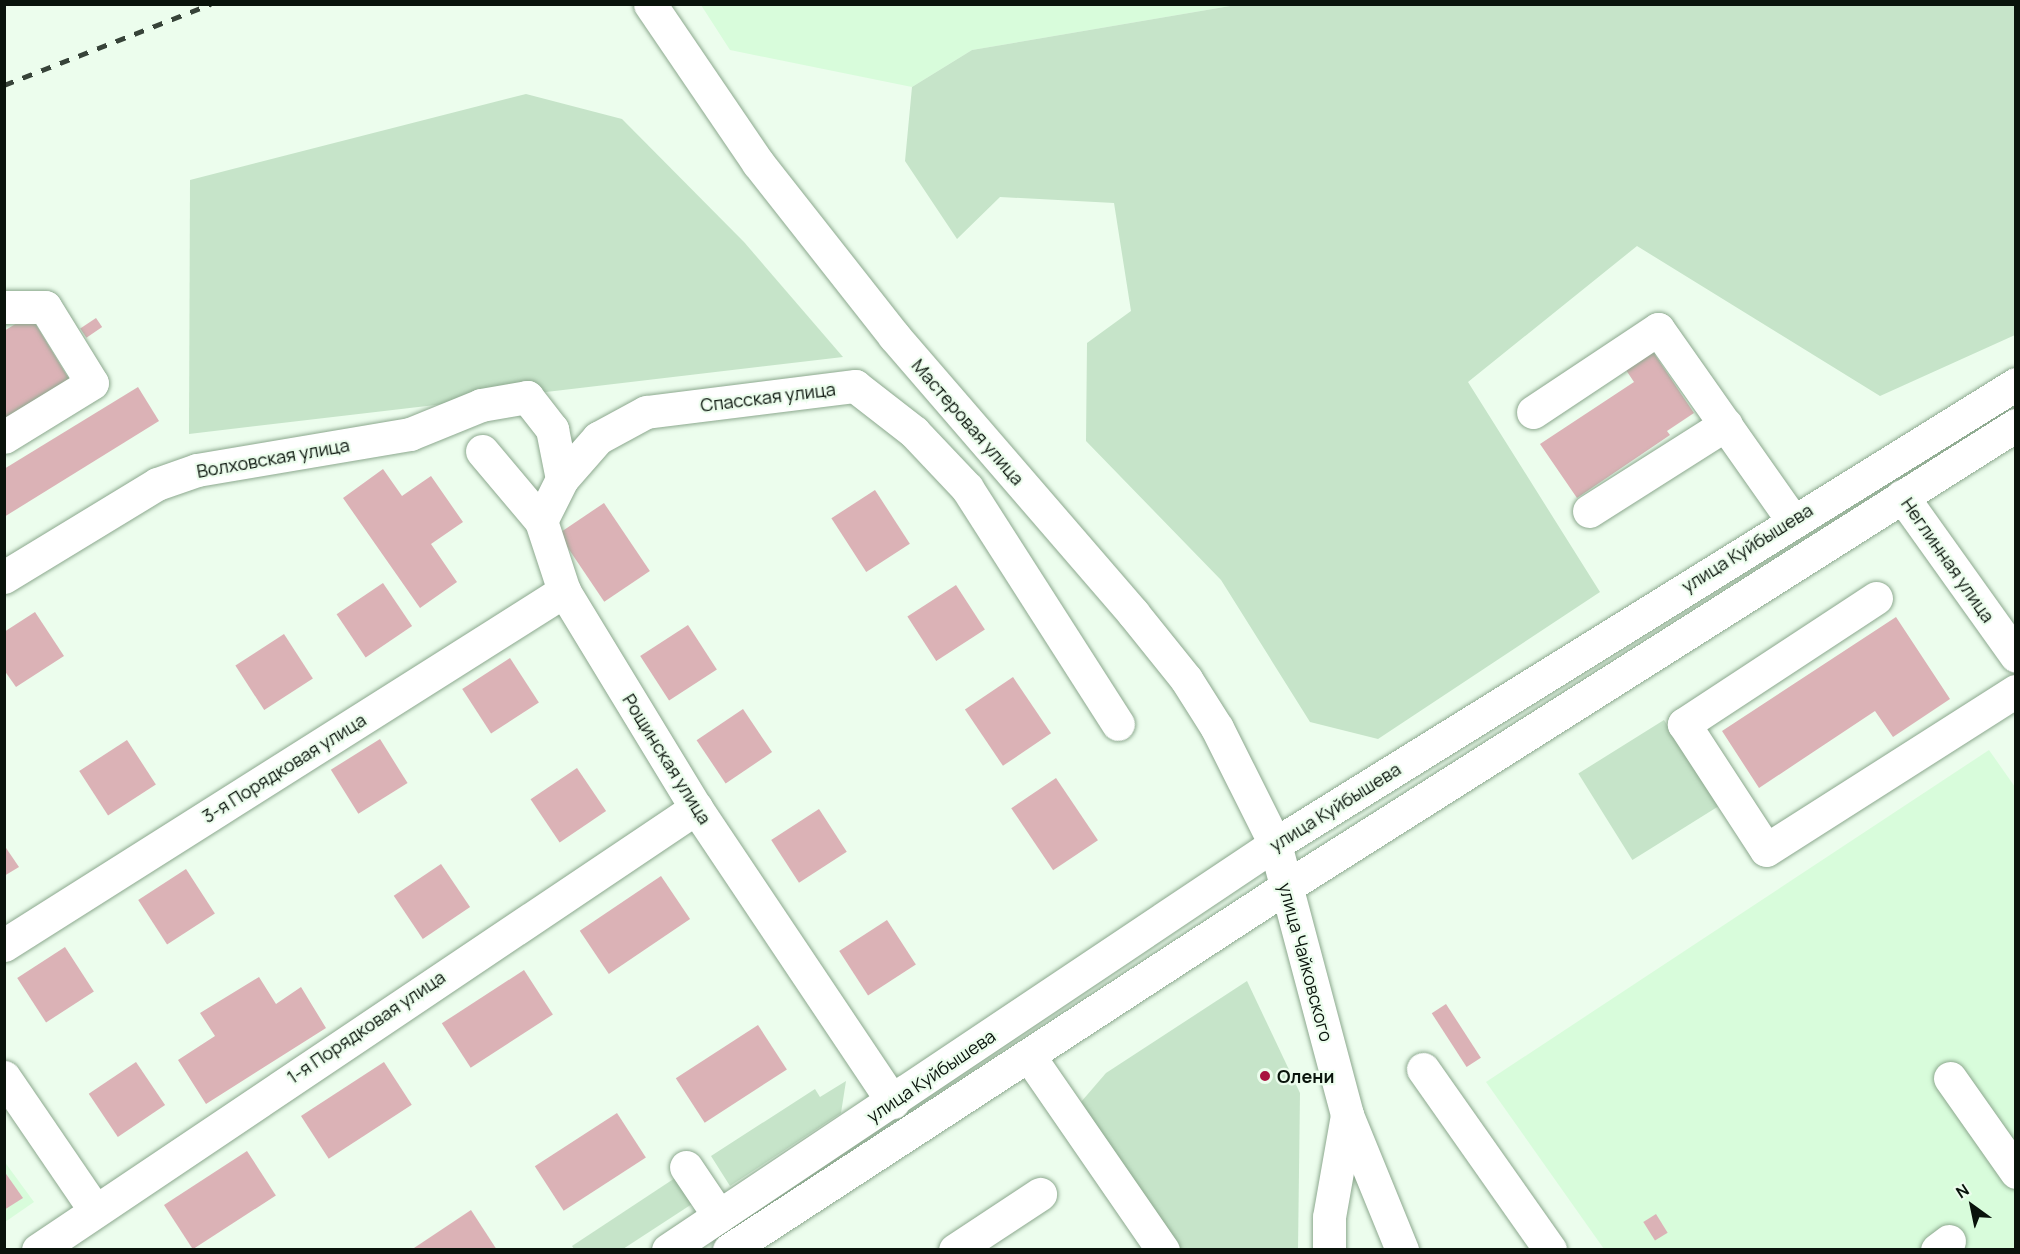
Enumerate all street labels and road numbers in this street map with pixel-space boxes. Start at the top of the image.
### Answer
street label: Мастеровая улица [907,355,1029,489]
street label: Спасская улица [699,378,837,416]
street label: Волховская улица [195,434,351,482]
street label: Неглинная улица [1897,493,1999,627]
street label: улица Куйбышева [1677,499,1817,597]
street label: Рощинская улица [618,690,716,828]
street label: 3-я Порядковая улица [198,709,370,827]
street label: улица Куйбышева [1265,758,1405,856]
street label: улица Чайковского [1274,880,1338,1044]
street label: 1-я Порядковая улица [283,966,449,1088]
street label: улица Куйбышева [863,1025,999,1127]

